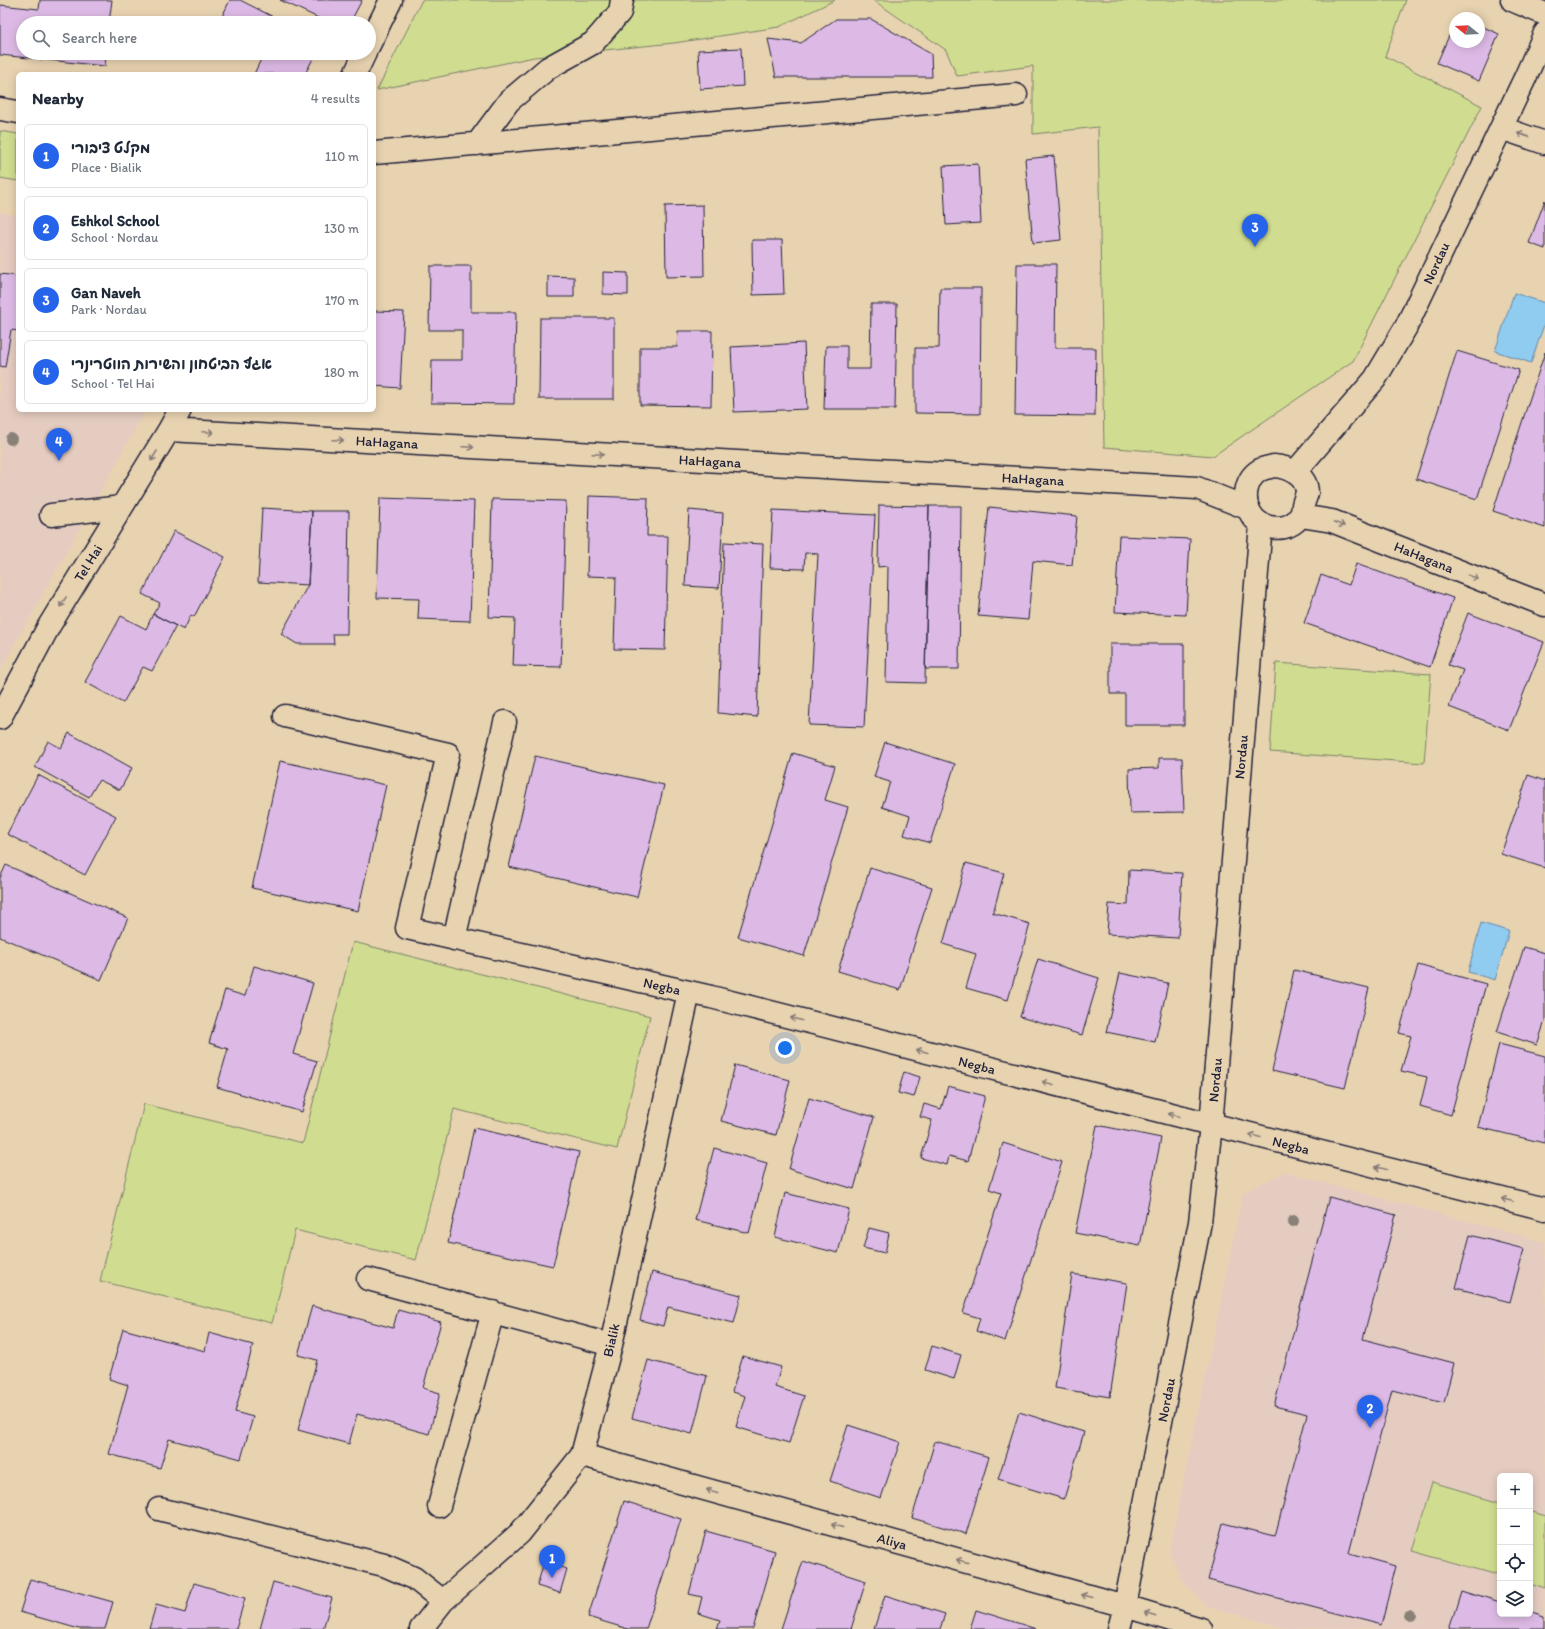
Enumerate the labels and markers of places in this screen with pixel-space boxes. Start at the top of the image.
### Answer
pin: 3 [1242,214,1268,247]
pin: 4 [46,428,72,461]
pin: 2 [1357,1395,1383,1428]
pin: 1 [539,1545,565,1578]

